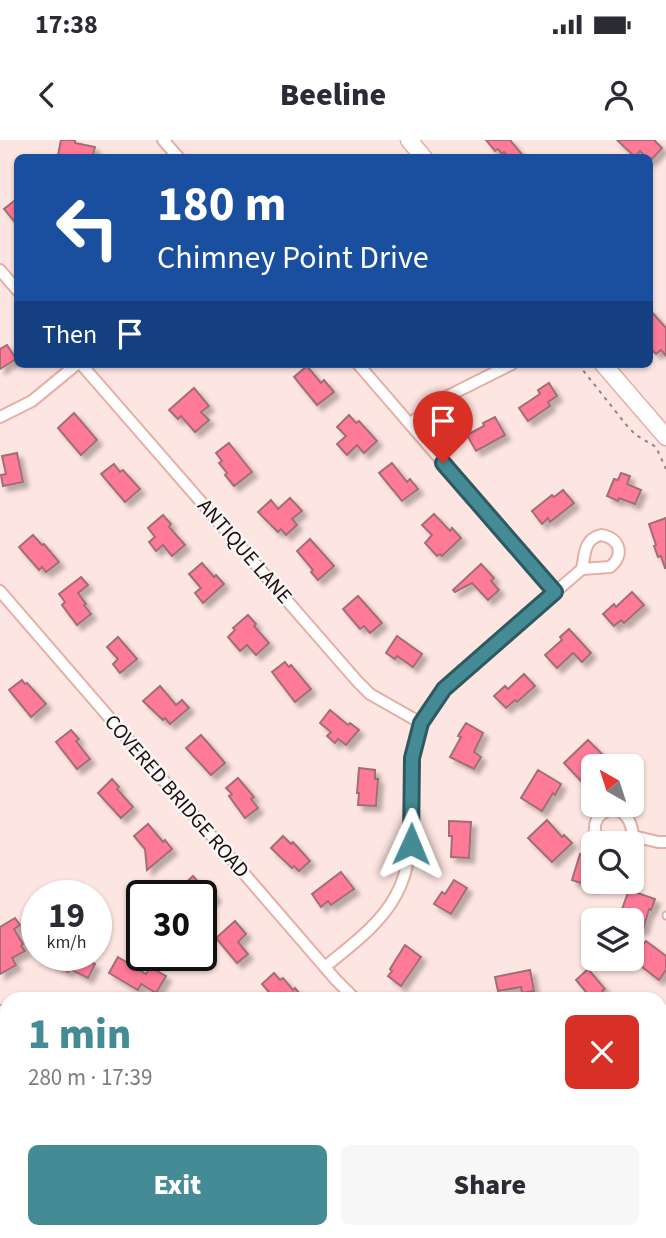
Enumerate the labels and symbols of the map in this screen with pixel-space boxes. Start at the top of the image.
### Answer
pin [413,391,473,463]
street label: ANTIQUE LANE [191,492,299,610]
street label: COVERED BRIDGE ROAD [97,708,257,884]
north arrow [581,754,644,817]
position arrow [374,807,448,881]
speed limit sign: 30 [126,880,217,971]

